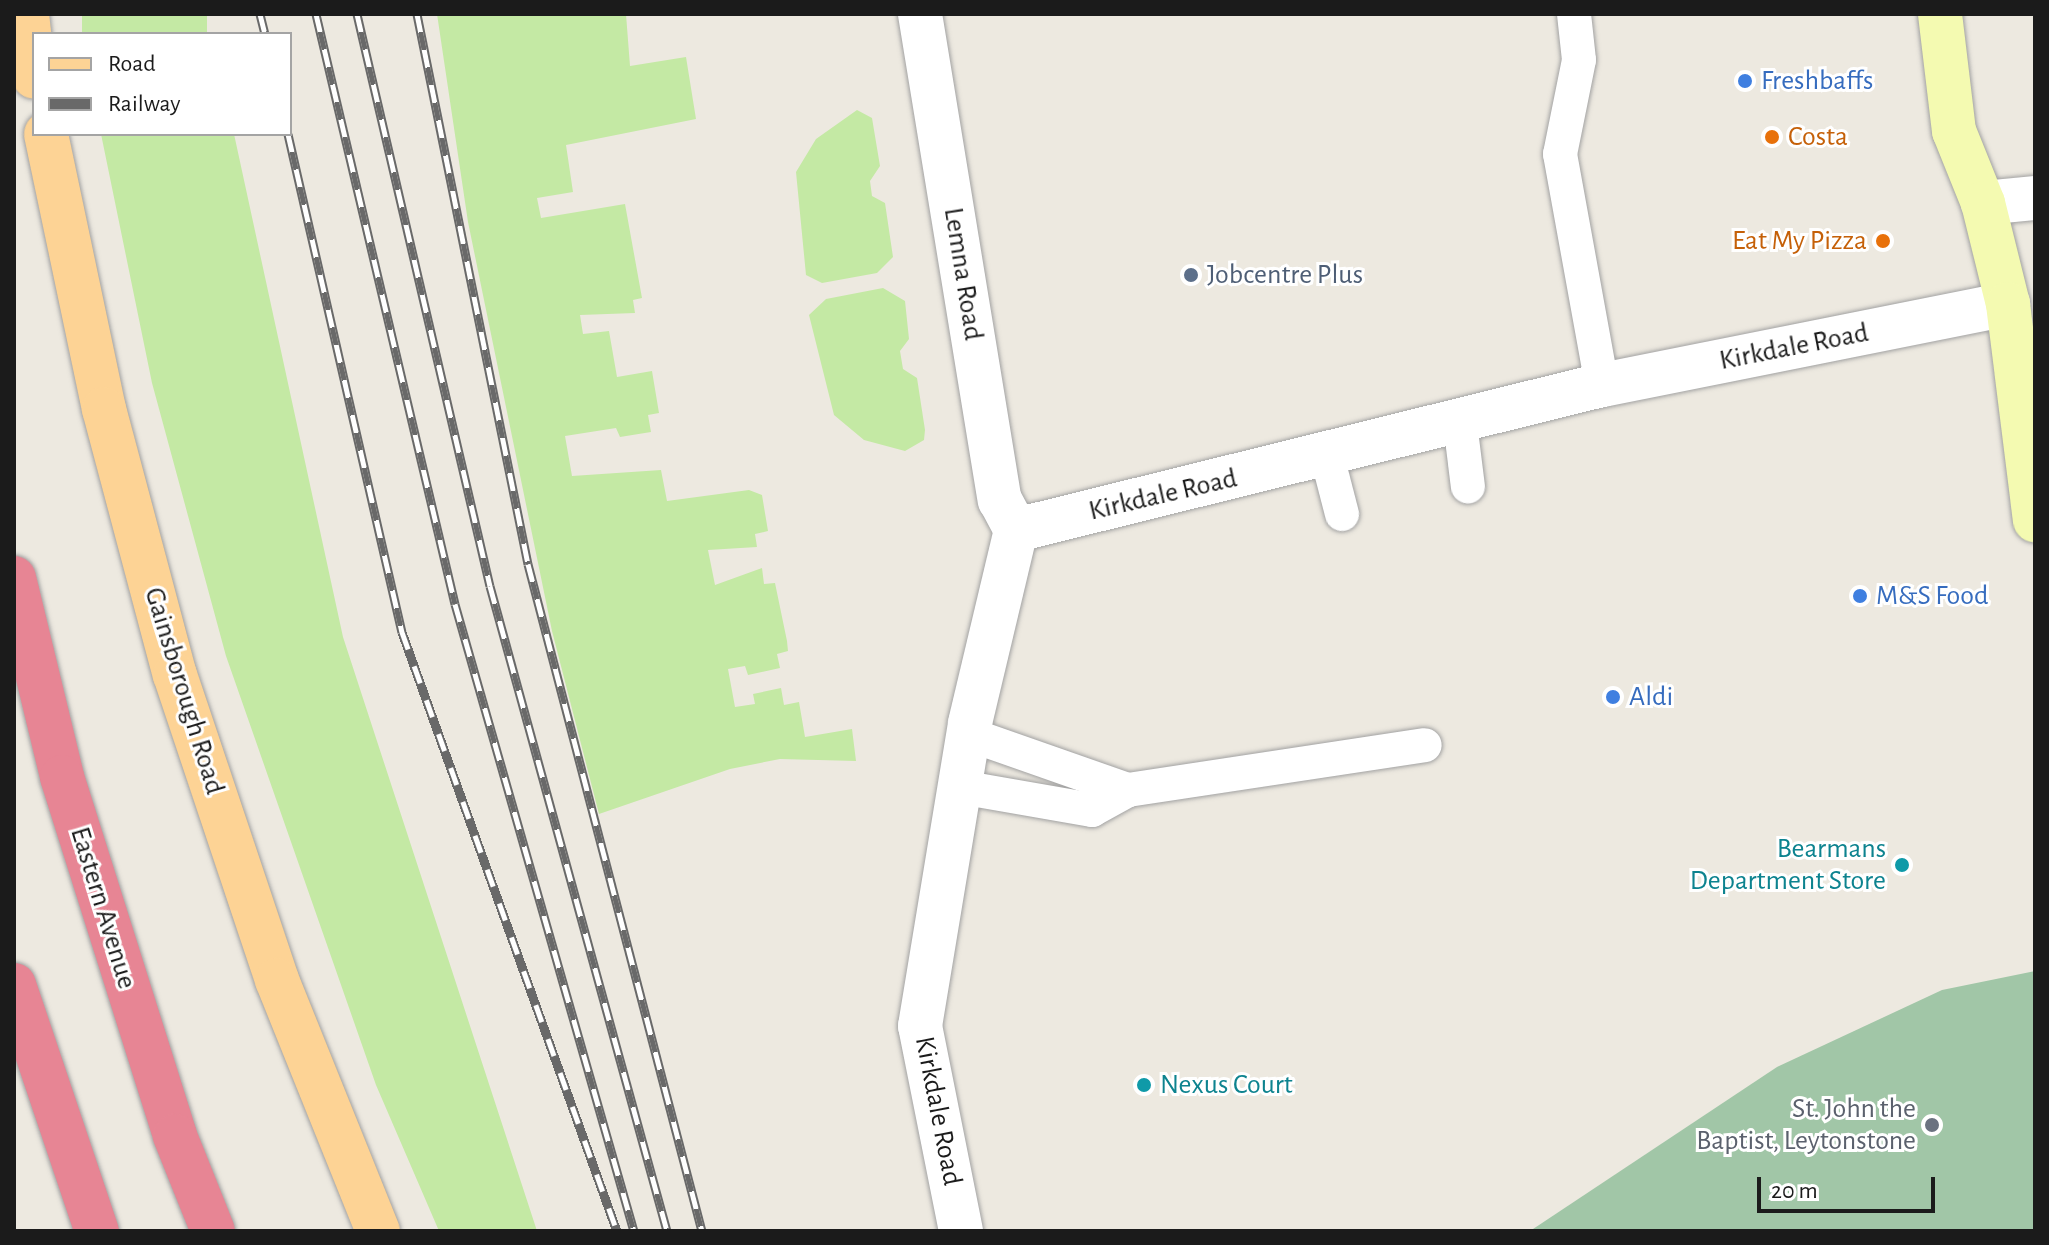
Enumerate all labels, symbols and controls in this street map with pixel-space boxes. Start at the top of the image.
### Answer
legend [32,32,292,136]
text: Road [108,52,156,76]
place label: Freshbaffs [1761,64,1873,98]
marker: Freshbaffs [1736,72,1754,90]
text: Railway [108,92,180,116]
place label: Costa [1788,120,1848,154]
marker: Costa [1763,128,1781,146]
street label: Lemna Road [936,205,990,343]
place label: Eat My Pizza [1732,224,1867,258]
marker: Eat My Pizza [1874,232,1892,250]
place label: Jobcentre Plus [1207,258,1363,292]
marker: Jobcentre Plus [1182,266,1200,284]
street label: Kirkdale Road [1717,316,1871,378]
street label: Kirkdale Road [1086,462,1240,528]
place label: M&S Food [1876,579,1989,613]
street label: Gainsborough Road [137,584,231,798]
marker: M&S Food [1851,587,1869,605]
place label: Aldi [1629,680,1673,714]
marker: Aldi [1604,688,1622,706]
street label: Eastern Avenue [62,823,144,993]
place label: Bearmans Department Store [1690,832,1886,898]
marker: Bearmans Department Store [1893,856,1911,874]
street label: Kirkdale Road [907,1034,969,1188]
place label: Nexus Court [1160,1068,1293,1102]
marker: Nexus Court [1135,1076,1153,1094]
place label: St. John the Baptist, Leytonstone [1696,1092,1916,1158]
marker: St. John the Baptist, Leytonstone [1923,1116,1941,1134]
scale bar [1761,1161,1939,1211]
text: 20 m [1771,1179,1818,1203]

